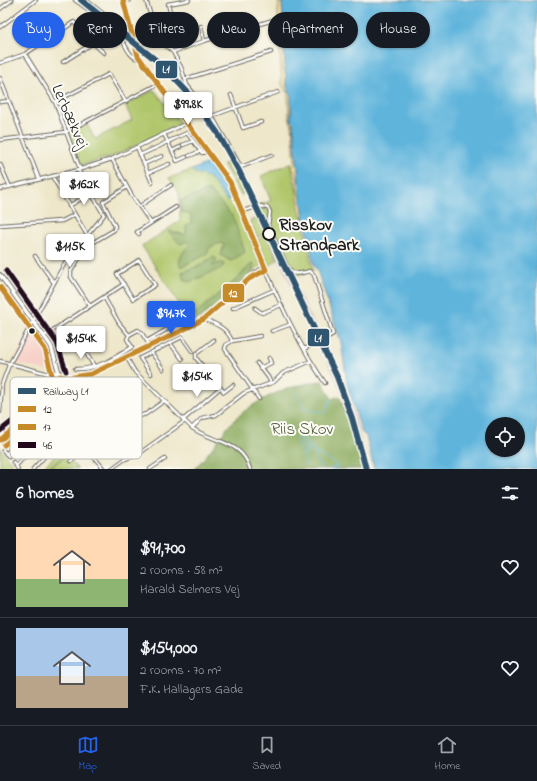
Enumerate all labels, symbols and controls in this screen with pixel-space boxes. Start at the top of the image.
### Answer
chip: Buy [12,12,65,48]
chip: Rent [73,12,127,48]
chip: Filters [135,12,199,48]
chip: New [207,12,260,48]
chip: Apartment [268,12,358,48]
chip: House [366,12,430,48]
line badge: L1 [155,60,178,79]
text: L1 [162,62,170,78]
street label: Lerbækvej [44,80,95,153]
pin: $99.8K [155,92,221,126]
text: $99.8K [173,95,203,114]
pin: $162K [56,172,112,206]
text: $162K [69,175,99,194]
place label: Risskov Strandpark [279,213,360,258]
marker: Risskov Strandpark [262,227,276,241]
pin: $115K [42,234,98,268]
text: $115K [55,237,85,256]
line badge: 12 [222,283,245,303]
text: 12 [229,286,238,302]
pin: $91.7K [138,301,204,335]
text: $91.7K [156,304,186,323]
unlabelled marker [27,326,37,336]
pin: $154K [53,326,109,360]
line badge: L1 [307,328,330,347]
text: $154K [65,329,97,348]
text: L1 [314,331,322,347]
pin: $154K [169,364,225,398]
text: $154K [181,367,213,386]
legend [10,377,142,459]
text: Railway L1 [43,384,89,401]
text: 12 [43,402,52,418]
park label: Riis Skov [271,417,334,442]
map controls [485,417,525,457]
button: locate [485,417,525,457]
text: 17 [43,420,51,436]
text: 46 [43,438,53,454]
text: 6 homes [16,481,74,506]
icon: filters [499,482,521,504]
text: $91,700 [140,536,185,561]
icon: home [48,543,96,591]
icon: heart [499,556,521,578]
text: 2 rooms · 58 m² [140,561,223,580]
text: Harald Selmers Vej [140,580,239,599]
text: $154,000 [140,636,197,661]
icon: home [48,644,96,692]
icon: heart [499,657,521,679]
text: 2 rooms · 70 m² [140,661,221,680]
text: F.K. Hallagers Gade [140,680,243,699]
tab: Map [77,734,99,774]
tab: Saved [252,734,281,774]
tab: Home [435,734,460,774]

